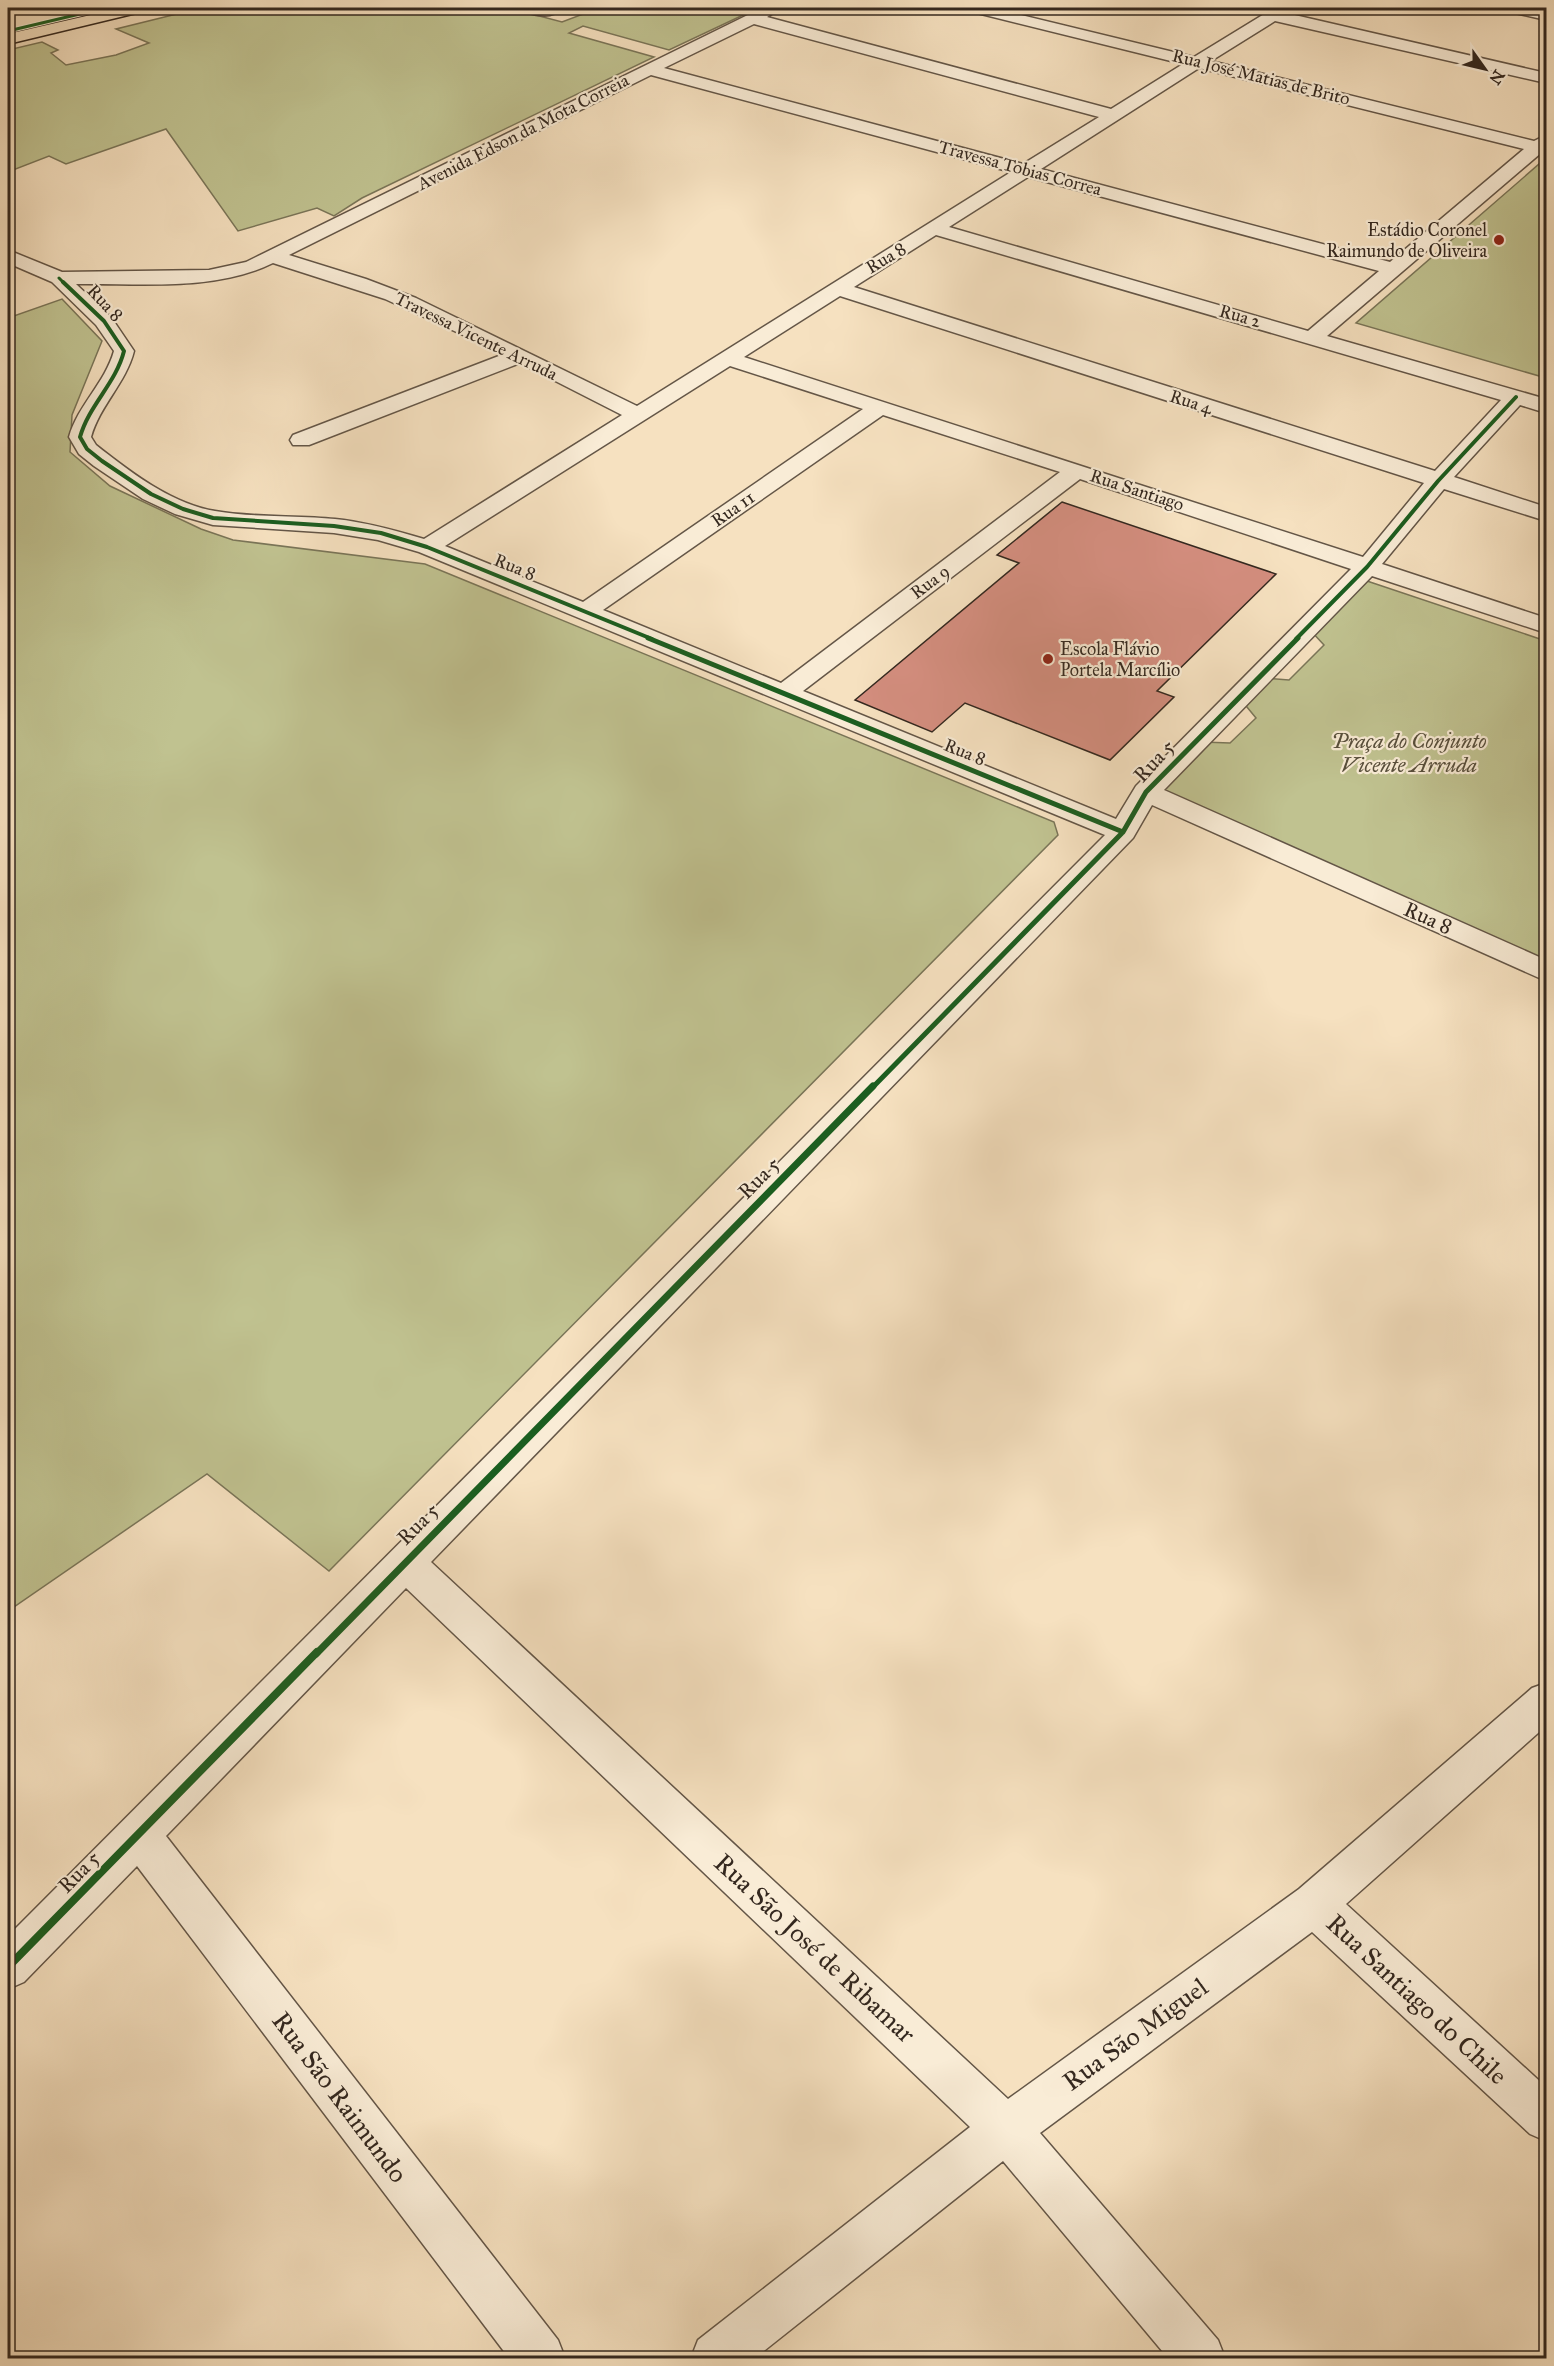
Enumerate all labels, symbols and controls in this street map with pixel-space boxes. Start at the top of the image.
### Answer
north arrow [1455,39,1515,99]
street label: Rua José Matias de Brito [1170,44,1352,111]
text: N [1485,66,1509,88]
street label: Avenida Edson da Mota Correia [413,69,633,195]
street label: Travessa Tobias Correa [936,136,1104,200]
place label: Estádio Coronel Raimundo de Oliveira [1326,219,1487,262]
marker: Estádio Coronel Raimundo de Oliveira [1492,233,1506,247]
street label: Rua 8 [862,237,910,279]
street label: Rua 8 [82,280,128,326]
street label: Travessa Vicente Arruda [391,287,561,385]
street label: Rua 2 [1217,300,1264,332]
street label: Rua 4 [1167,385,1216,419]
street label: Rua Santiago [1087,464,1187,517]
street label: Rua 11 [707,486,759,532]
street label: Rua 8 [491,549,539,585]
street label: Rua 9 [906,560,954,604]
place label: Escola Flávio Portela Marcílio [1060,638,1180,681]
marker: Escola Flávio Portela Marcílio [1041,652,1055,666]
park label: Praça do Conjunto Vicente Arruda [1332,728,1487,778]
street label: Rua 8 [941,734,989,770]
street label: Rua 5 [1128,734,1180,788]
street label: Rua 8 [1400,896,1456,940]
street label: Rua 5 [733,1151,786,1204]
street label: Rua 5 [392,1497,445,1550]
street label: Rua 5 [53,1845,106,1898]
street label: Rua São José de Ribamar [708,1846,922,2050]
street label: Rua Santiago do Chile [1320,1907,1514,2091]
street label: Rua São Miguel [1056,1971,1214,2097]
street label: Rua São Raimundo [265,2005,415,2189]

